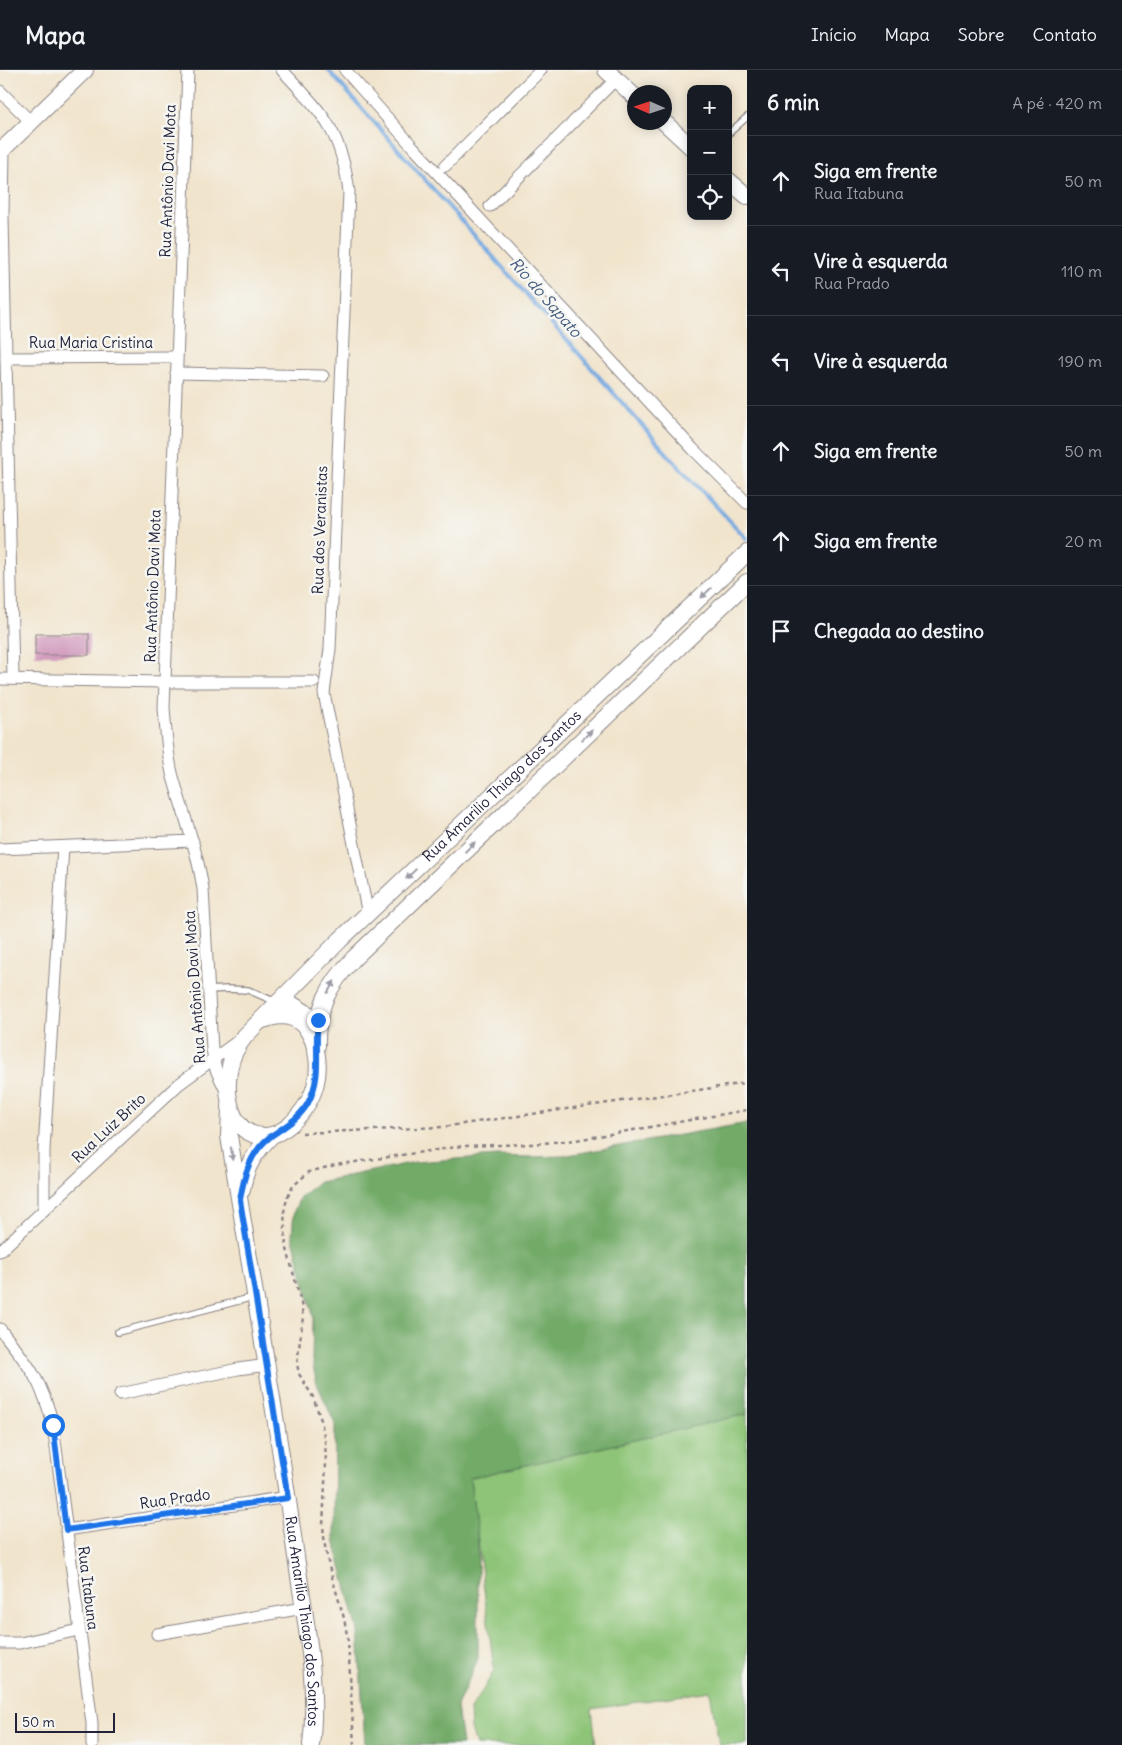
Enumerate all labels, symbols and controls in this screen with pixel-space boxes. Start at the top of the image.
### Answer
text: Mapa [25,20,85,50]
text: Início [811,23,857,46]
text: Mapa [885,23,930,46]
text: Sobre [958,23,1004,46]
text: Contato [1032,23,1097,46]
north arrow [627,85,672,130]
map controls [687,85,732,220]
button: + [687,85,732,130]
text: 6 min [767,89,819,116]
text: A pé · 420 m [1013,93,1102,113]
street label: Rua Antônio Davi Mota [155,104,180,258]
button: − [687,130,732,175]
text: Siga em frente [814,159,937,183]
icon: ahead [767,167,795,195]
text: 50 m [1064,171,1102,191]
button: locate [687,175,732,220]
text: Rua Itabuna [814,183,904,203]
text: Vire à esquerda [814,249,948,273]
water label: Rio do Sapato [506,253,587,342]
icon: left [767,257,795,285]
text: 110 m [1061,261,1102,281]
text: Rua Prado [814,273,890,293]
street label: Rua Maria Cristina [29,333,154,352]
icon: left [767,347,795,375]
text: Vire à esquerda [814,349,948,373]
text: 190 m [1058,351,1102,371]
icon: ahead [767,437,795,465]
text: Siga em frente [814,439,937,463]
text: 50 m [1064,441,1102,461]
street label: Rua dos Veranistas [308,465,331,595]
street label: Rua Antônio Davi Mota [140,509,165,663]
icon: ahead [767,527,795,555]
text: Siga em frente [814,529,937,553]
text: 20 m [1065,531,1102,551]
one-way arrow [700,587,712,599]
icon: arrive [767,617,795,645]
text: Chegada ao destino [814,619,984,643]
street label: Rua Amarilio Thiago dos Santos [418,706,585,866]
one-way arrow [581,729,593,741]
one-way arrow [463,841,475,853]
one-way arrow [405,868,417,880]
street label: Rua Antônio Davi Mota [180,909,209,1064]
one-way arrow [326,980,335,993]
route end [307,1009,330,1032]
street label: Rua Luiz Brito [68,1089,149,1167]
one-way arrow [229,1146,237,1162]
route start [42,1414,65,1437]
street label: Rua Prado [138,1484,211,1513]
street label: Rua Amarilio Thiago dos Santos [281,1515,323,1727]
street label: Rua Itabuna [74,1545,103,1631]
scale bar [15,1710,115,1733]
text: 50 m [22,1713,55,1731]

